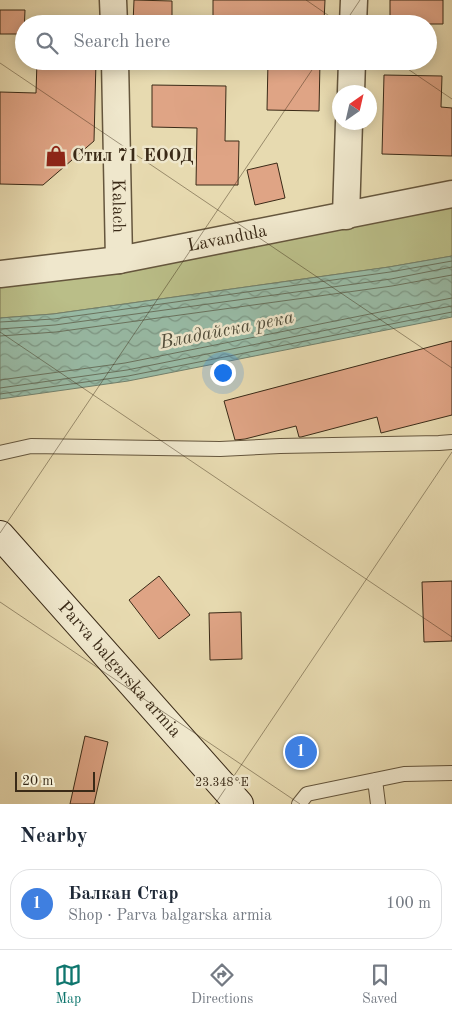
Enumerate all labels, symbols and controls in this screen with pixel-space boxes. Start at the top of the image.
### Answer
search box [15,15,437,70]
icon: search [33,29,61,57]
text: Search here [73,33,170,52]
north arrow [332,85,377,130]
shop icon: Стил 71 ЕООД [43,143,69,169]
place label: Стил 71 ЕООД [72,147,194,165]
street label: Kalach [108,179,127,233]
street label: Lavandula [186,222,269,255]
water label: Владайска река [157,309,296,354]
your location [210,360,236,386]
street label: Parva balgarska armia [55,598,185,741]
pin: 1 [285,733,317,771]
scale bar [15,769,95,792]
text: 20 m [22,774,53,788]
text: 23.348°E [195,777,249,789]
text: Nearby [20,826,88,847]
text: Балкан Стар [68,885,178,904]
text: 1 [32,896,42,912]
text: 100 m [386,896,431,912]
text: Shop · Parva balgarska armia [68,908,272,924]
tab: Map [54,961,82,1008]
tab: Directions [191,961,253,1008]
tab: Saved [362,961,398,1008]

